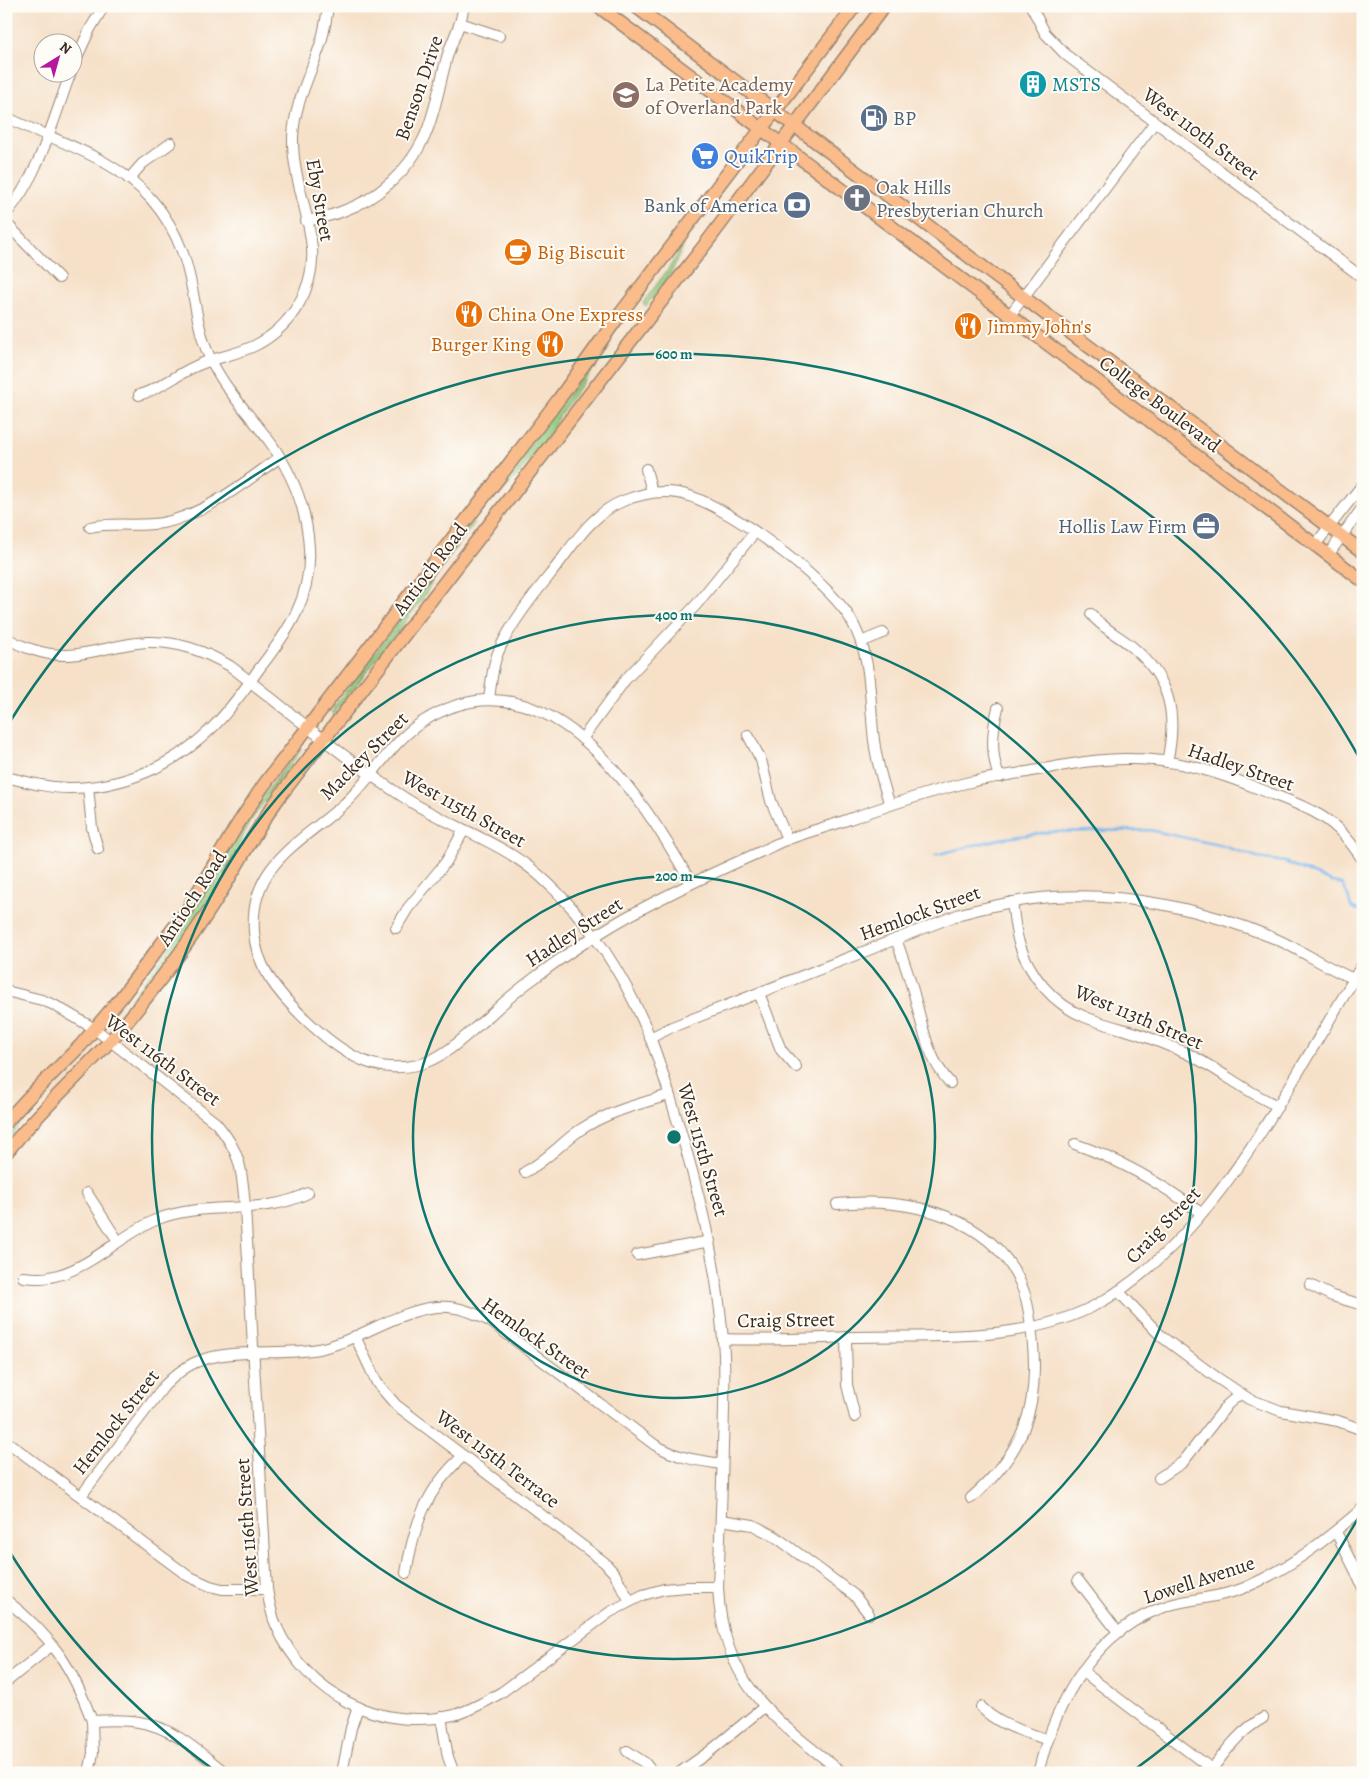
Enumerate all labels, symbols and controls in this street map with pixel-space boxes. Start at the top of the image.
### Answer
north arrow [32,32,82,82]
street label: Benson Drive [388,32,450,144]
text: N [56,37,75,59]
building icon: MSTS [1018,69,1048,99]
place label: La Petite Academy of Overland Park [645,71,794,121]
place label: MSTS [1052,71,1101,98]
school or university icon: La Petite Academy of Overland Park [611,80,641,110]
street label: West 110th Street [1136,81,1265,187]
fuel station icon: BP [859,103,889,133]
place label: BP [893,105,916,132]
supermarket icon: QuikTrip [690,141,720,171]
place label: QuikTrip [724,143,798,170]
street label: Eby Street [299,156,341,244]
place label: Oak Hills Presbyterian Church [876,174,1044,224]
church icon: Oak Hills Presbyterian Church [842,183,872,213]
bank icon: Bank of America [782,190,812,220]
place label: Bank of America [644,192,779,219]
cafe icon: Big Biscuit [503,237,533,267]
place label: Big Biscuit [537,239,626,266]
restaurant icon: China One Express [454,299,484,329]
place label: China One Express [488,301,643,328]
restaurant icon: Jimmy John's [953,311,983,341]
place label: Jimmy John's [987,313,1092,340]
restaurant icon: Burger King [535,329,565,359]
place label: Burger King [431,331,531,358]
text: 600 m [655,344,693,364]
street label: College Boulevard [1094,349,1227,459]
office icon: Hollis Law Firm [1191,511,1221,541]
place label: Hollis Law Firm [1058,513,1187,540]
street label: Antioch Road [386,517,474,622]
text: 400 m [655,605,693,625]
street label: Mackey Street [314,705,415,806]
street label: Hadley Street [1184,736,1298,798]
street label: West 115th Street [396,763,531,854]
street label: Antioch Road [150,845,233,952]
text: 200 m [655,866,693,886]
street label: Hemlock Street [856,879,985,947]
street label: Hadley Street [520,890,628,973]
street label: West 113th Street [1070,977,1208,1056]
street label: West 116th Street [99,1007,227,1113]
street label: West 115th Street [671,1079,735,1220]
centre of rings [665,1128,683,1146]
street label: Craig Street [1119,1180,1207,1270]
street label: Hemlock Street [476,1291,596,1386]
street label: Craig Street [737,1306,835,1334]
street label: Hemlock Street [66,1363,166,1480]
street label: West 115th Terrace [430,1403,565,1514]
street label: West 116th Street [229,1457,265,1598]
street label: Lowell Avenue [1140,1549,1258,1611]

